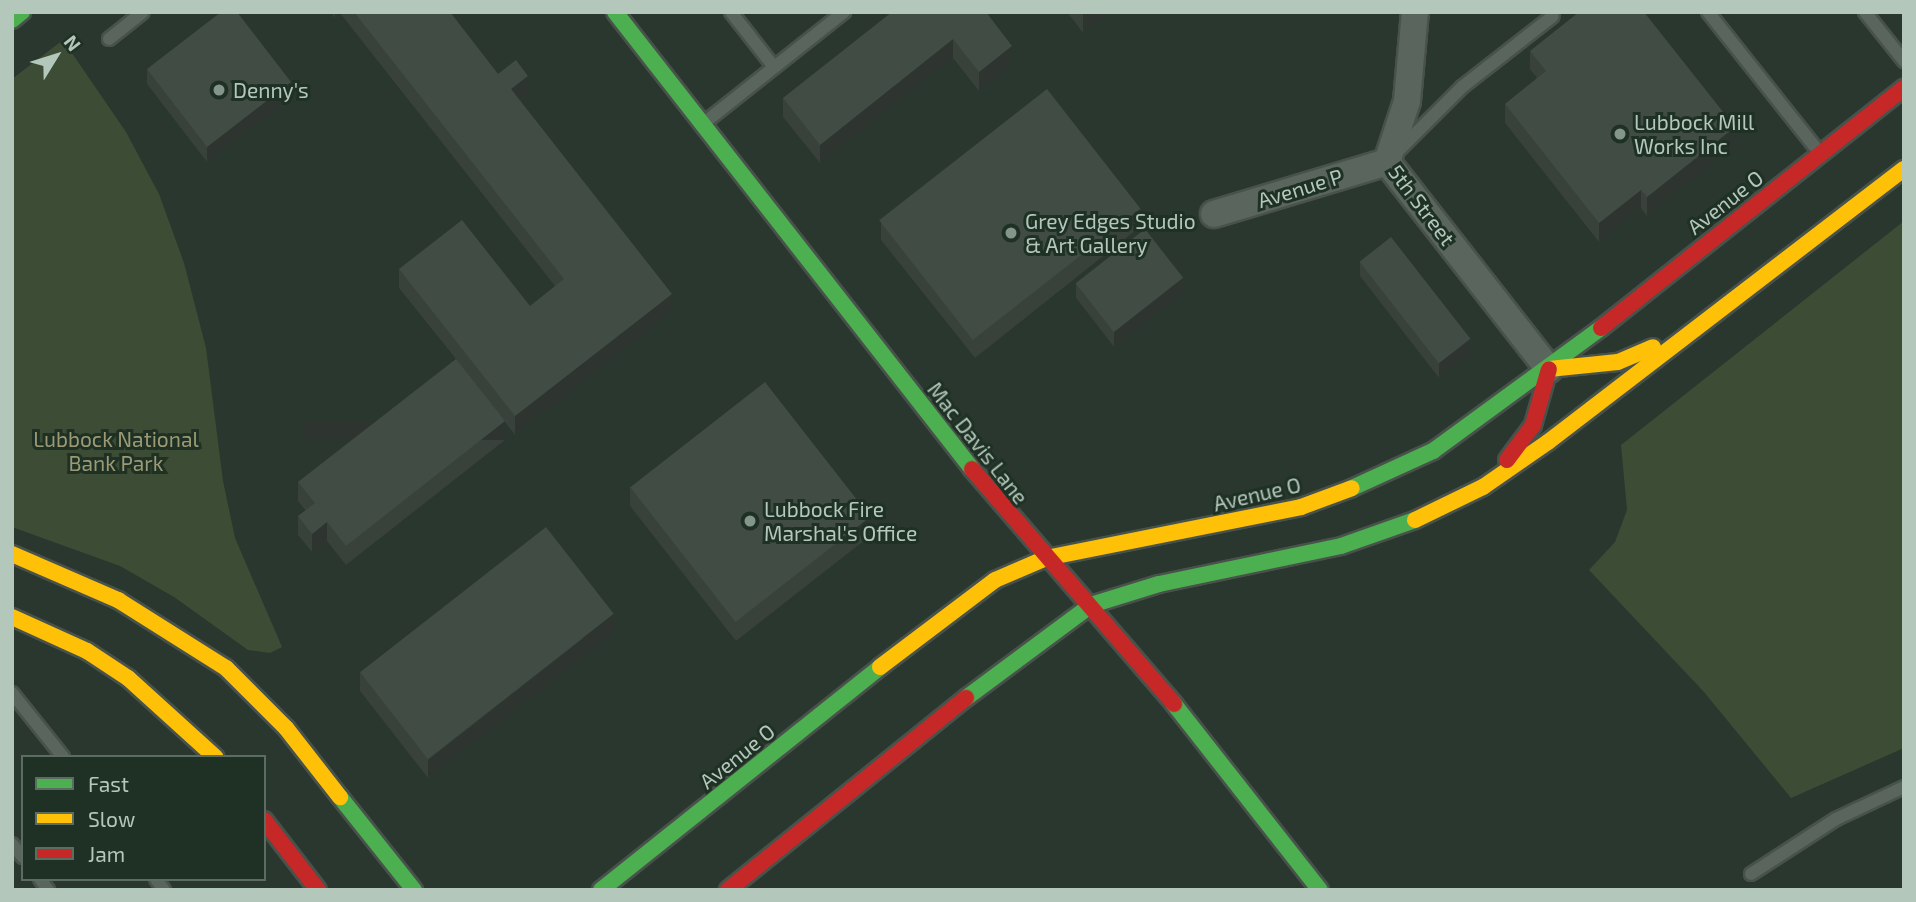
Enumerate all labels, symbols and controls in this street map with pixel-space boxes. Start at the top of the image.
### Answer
north arrow [21,21,91,91]
text: N [60,30,86,55]
place label: Denny's [233,77,309,103]
marker: Denny's [211,82,227,98]
place label: Lubbock Mill Works Inc [1634,109,1754,159]
marker: Lubbock Mill Works Inc [1612,126,1628,142]
street label: 5th Street [1384,160,1460,250]
street label: Avenue P [1255,163,1345,213]
street label: Avenue O [1682,165,1768,239]
place label: Grey Edges Studio & Art Gallery [1025,208,1196,258]
marker: Grey Edges Studio & Art Gallery [1003,225,1019,241]
street label: Mac Davis Lane [923,377,1033,509]
park label: Lubbock National Bank Park [33,426,199,476]
street label: Avenue O [1211,472,1303,516]
place label: Lubbock Fire Marshal's Office [764,496,917,546]
marker: Lubbock Fire Marshal's Office [742,513,758,529]
street label: Avenue O [694,718,780,794]
legend [21,755,266,881]
text: Fast [88,771,129,796]
text: Slow [88,806,135,831]
text: Jam [88,841,125,866]

